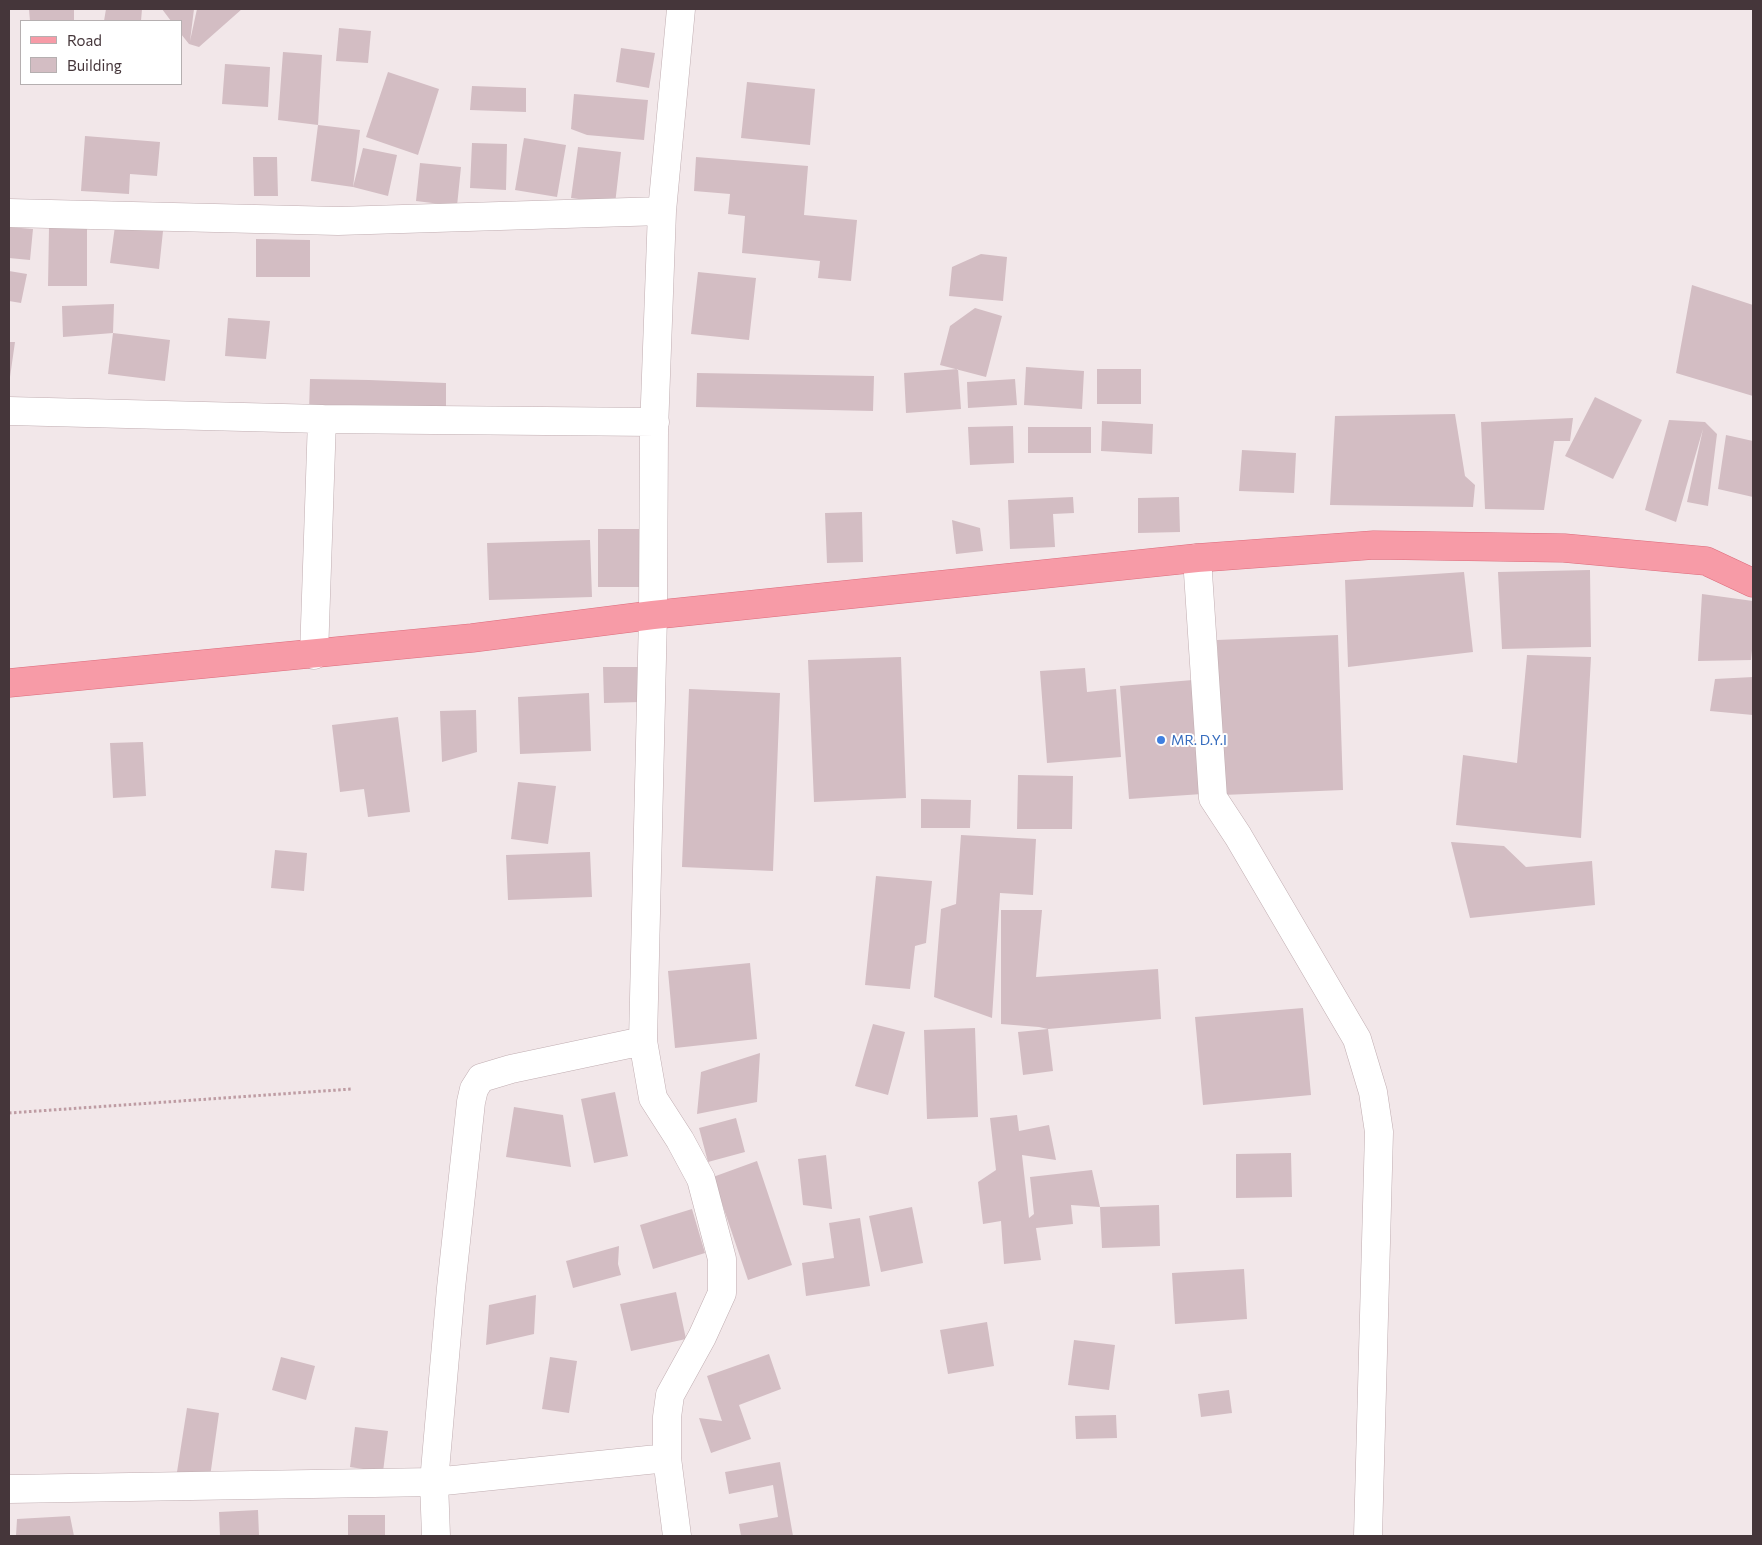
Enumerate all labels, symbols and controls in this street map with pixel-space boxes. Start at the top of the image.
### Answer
legend [20,20,182,85]
text: Road [67,31,102,49]
text: Building [67,56,122,74]
place label: MR. D.Y.I [1171,732,1227,748]
marker: MR. D.Y.I [1155,734,1167,746]

